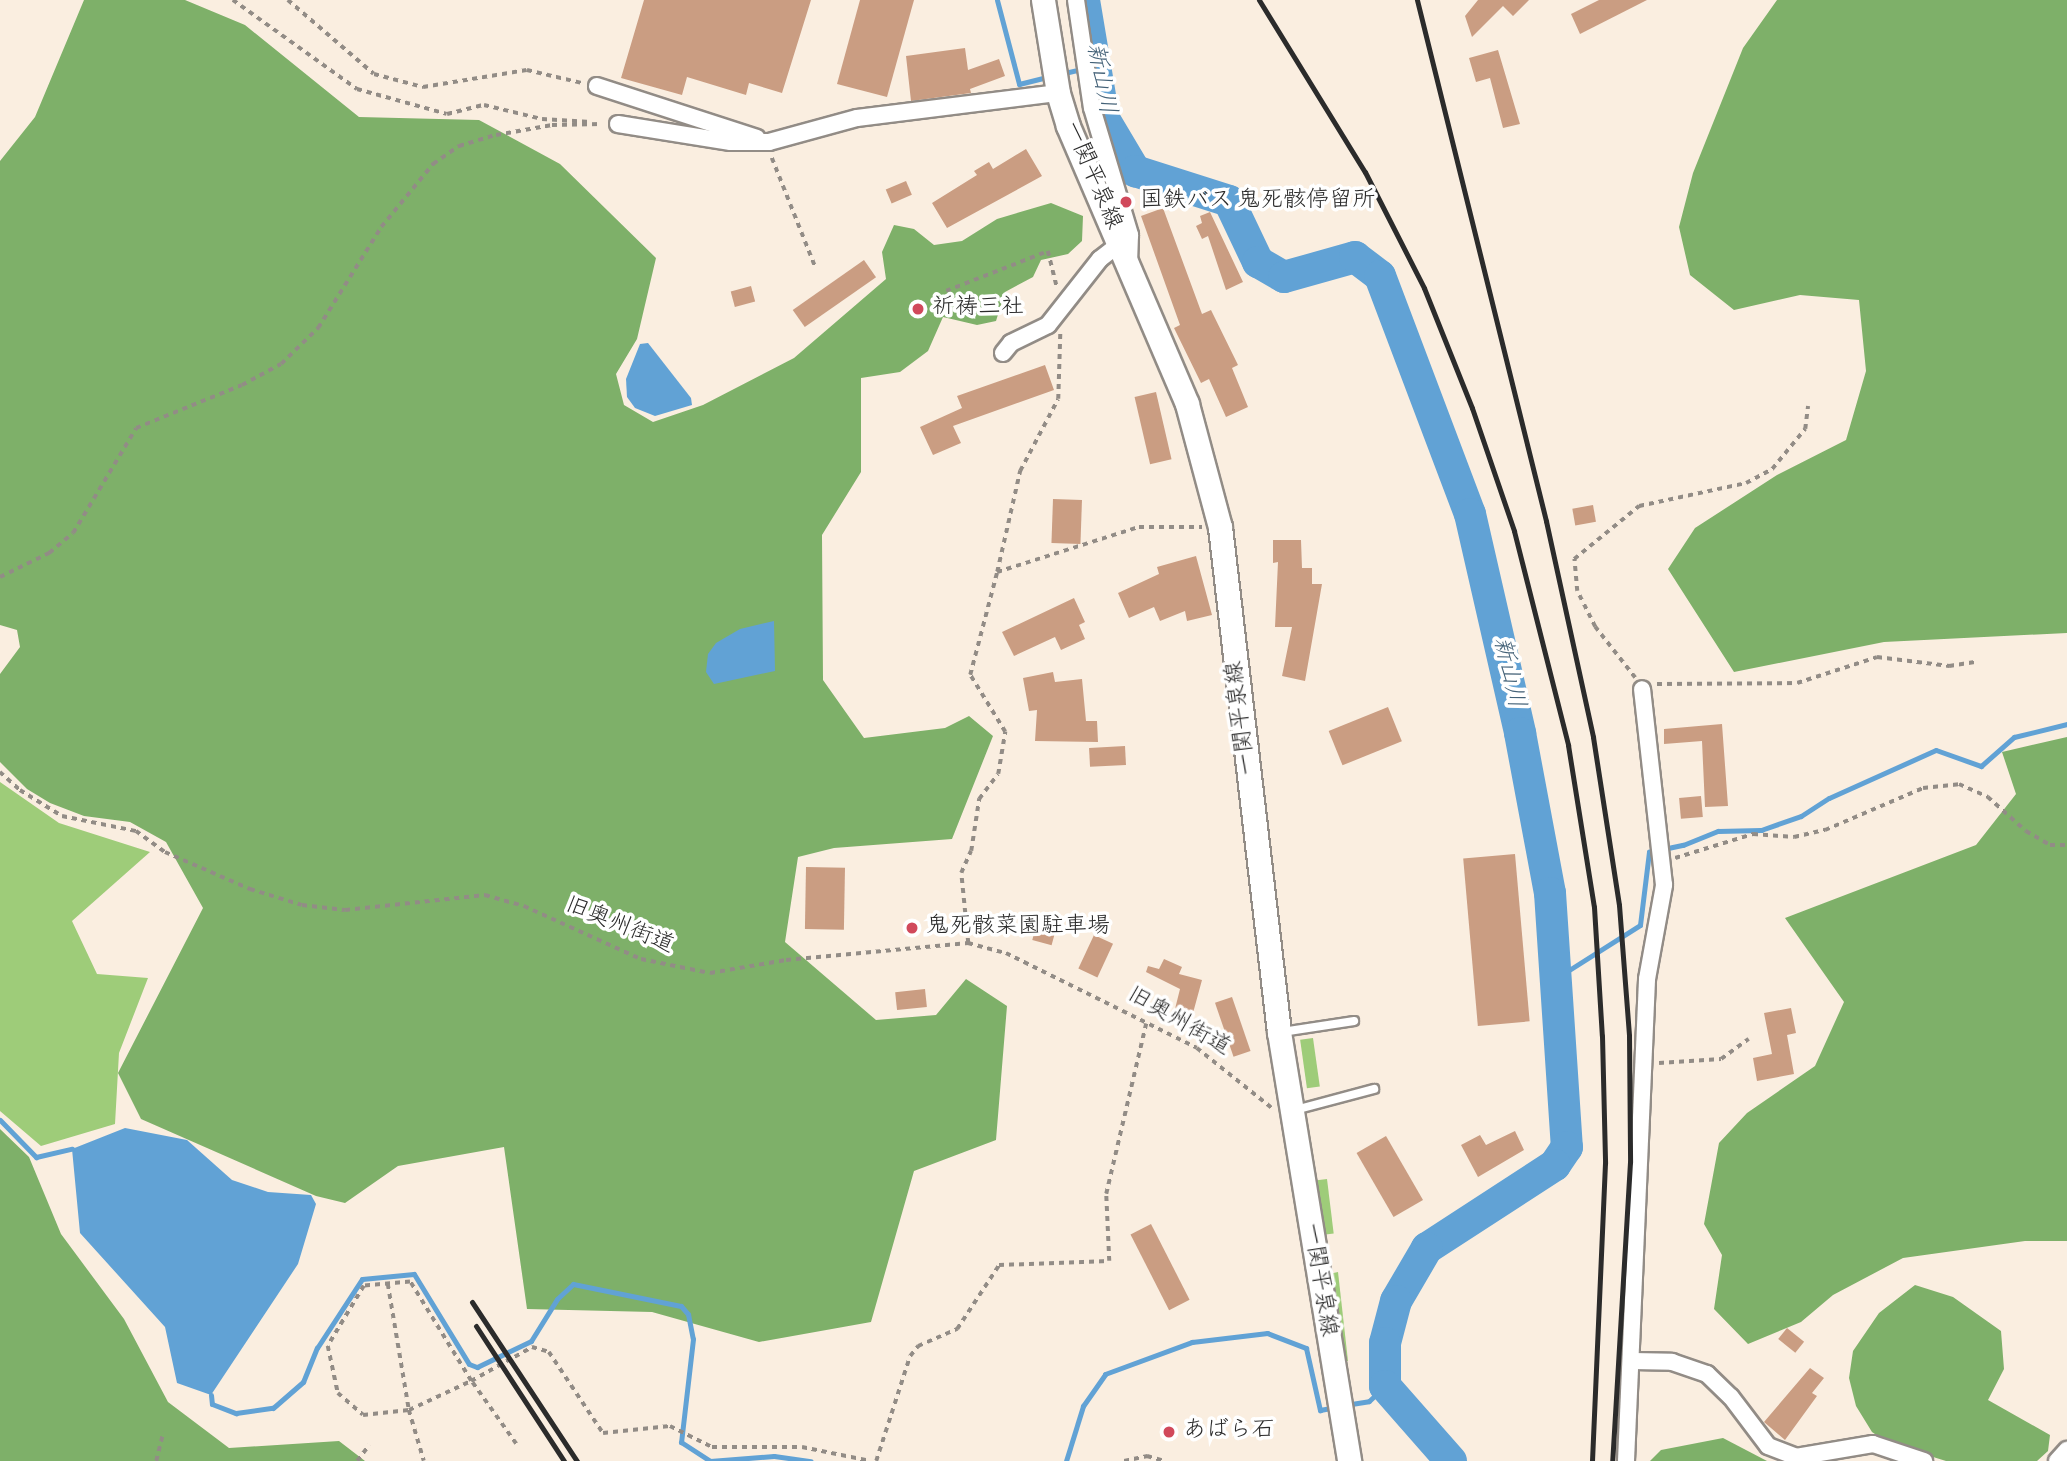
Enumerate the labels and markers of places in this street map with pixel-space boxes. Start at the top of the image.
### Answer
place label: 国鉄バス 鬼死骸停留所 [1140,188,1375,216]
marker: 国鉄バス 鬼死骸停留所 [1118,194,1134,210]
place label: 祈祷三社 [932,295,1024,323]
marker: 祈祷三社 [910,301,926,317]
place label: 鬼死骸菜園駐車場 [926,914,1110,942]
marker: 鬼死骸菜園駐車場 [904,920,920,936]
place label: あばら石 [1183,1418,1275,1446]
marker: あばら石 [1161,1424,1177,1440]

